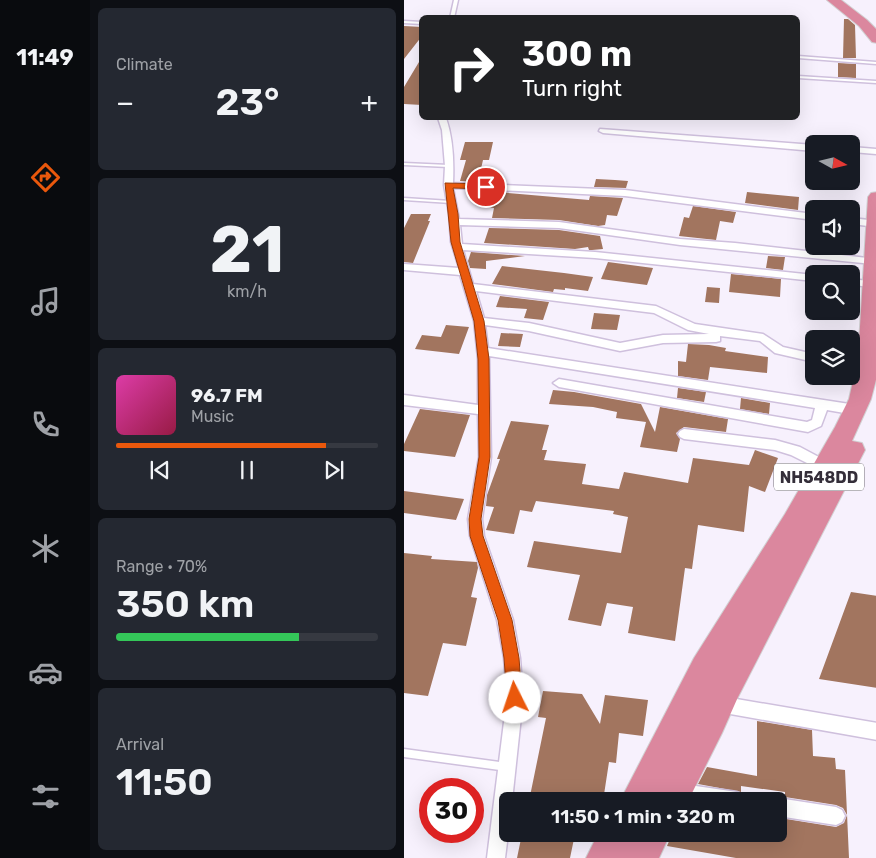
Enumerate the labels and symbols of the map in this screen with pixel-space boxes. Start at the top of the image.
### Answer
north arrow [805,135,860,190]
pin [465,166,507,208]
road number: NH548DD [774,464,864,491]
position arrow [488,671,540,723]
speed limit sign: 30 [419,778,484,843]

